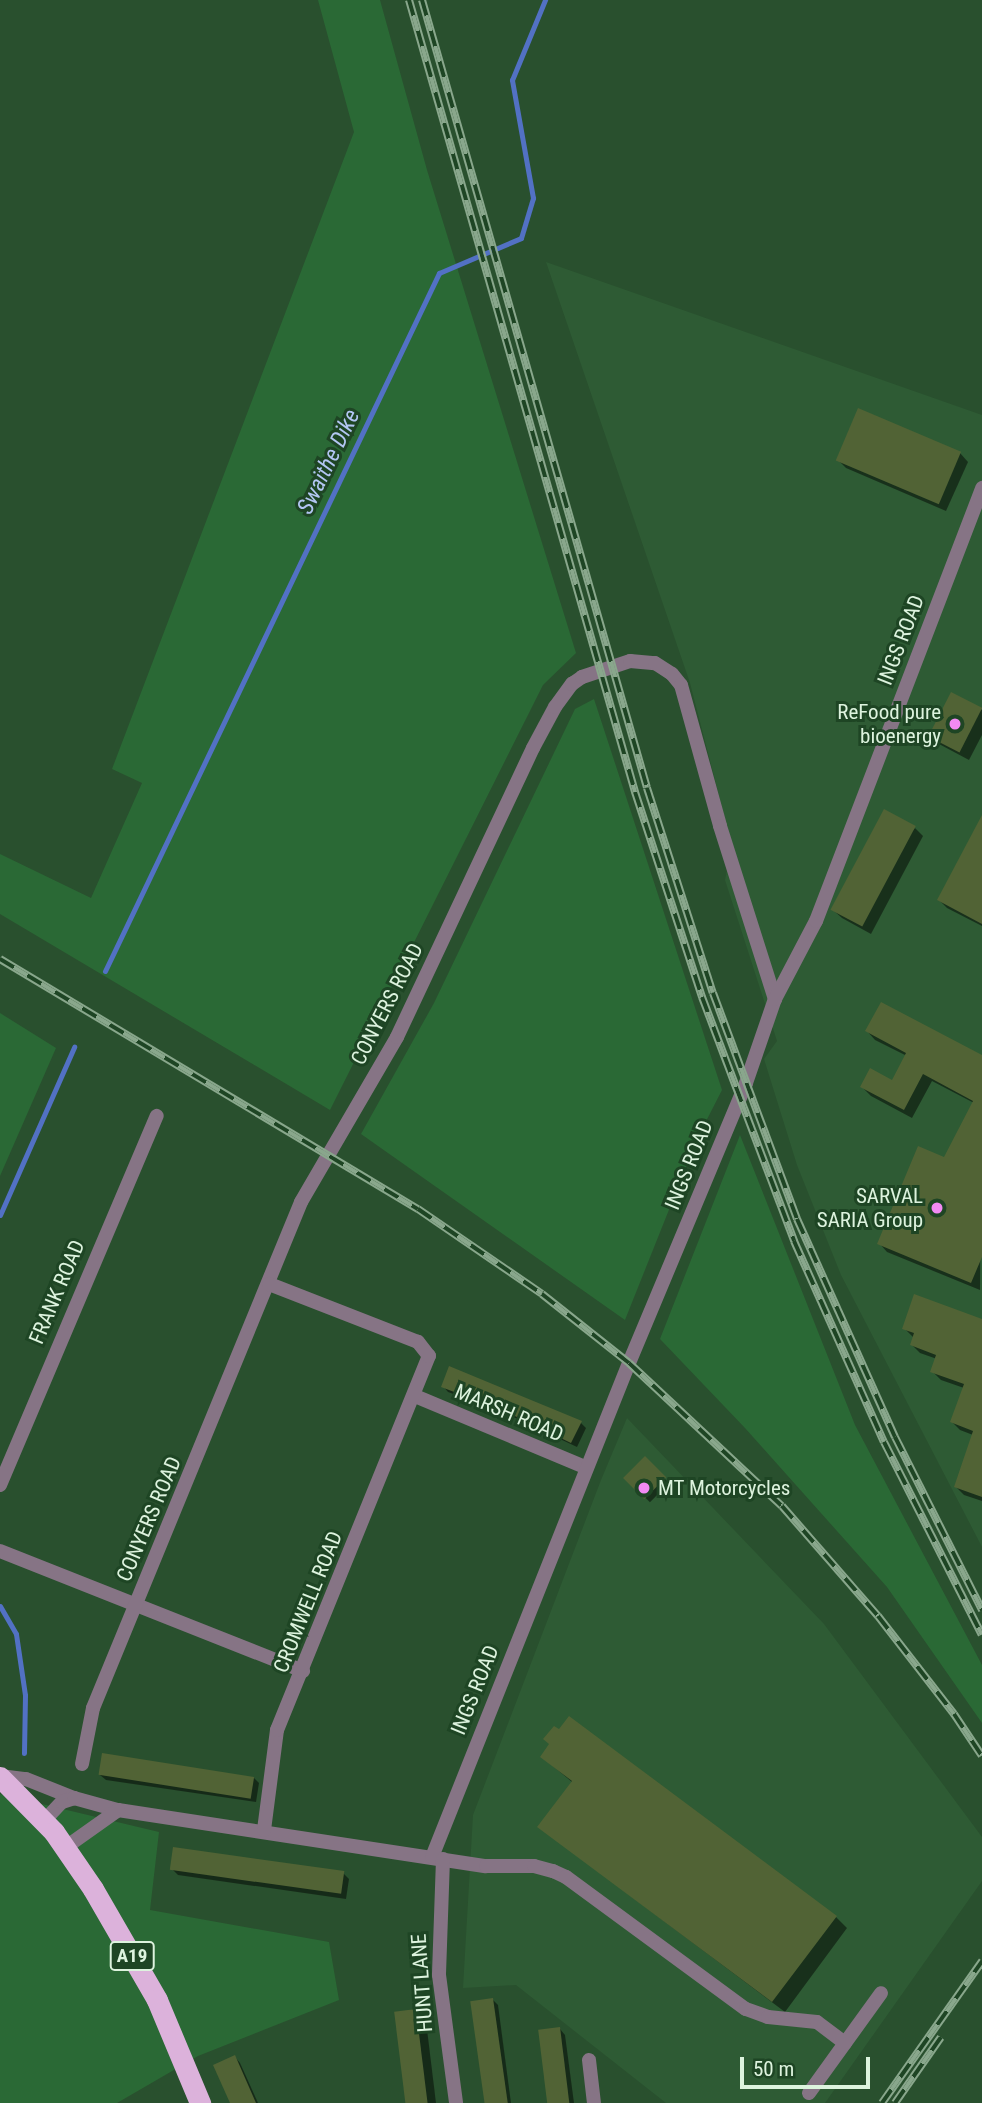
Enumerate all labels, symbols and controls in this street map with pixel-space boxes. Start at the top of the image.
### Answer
water label: Swaithe Dike [292,405,366,519]
street label: INGS ROAD [872,592,930,688]
place label: ReFood pure bioenergy [837,699,941,749]
marker: ReFood pure bioenergy [947,716,963,732]
street label: CONYERS ROAD [346,939,428,1069]
street label: INGS ROAD [660,1117,718,1213]
place label: SARVAL SARIA Group [817,1183,923,1233]
marker: SARVAL SARIA Group [929,1200,945,1216]
street label: FRANK ROAD [24,1236,90,1348]
street label: MARSH ROAD [451,1379,567,1447]
street label: CONYERS ROAD [111,1453,187,1585]
place label: MT Motorcycles [658,1475,791,1501]
marker: MT Motorcycles [636,1480,652,1496]
street label: CROMWELL ROAD [268,1528,348,1676]
street label: INGS ROAD [446,1642,504,1738]
street label: HUNT LANE [406,1933,438,2033]
road number: A19 [109,1940,155,1972]
scale bar [744,2044,874,2088]
text: 50 m [753,2057,794,2081]

